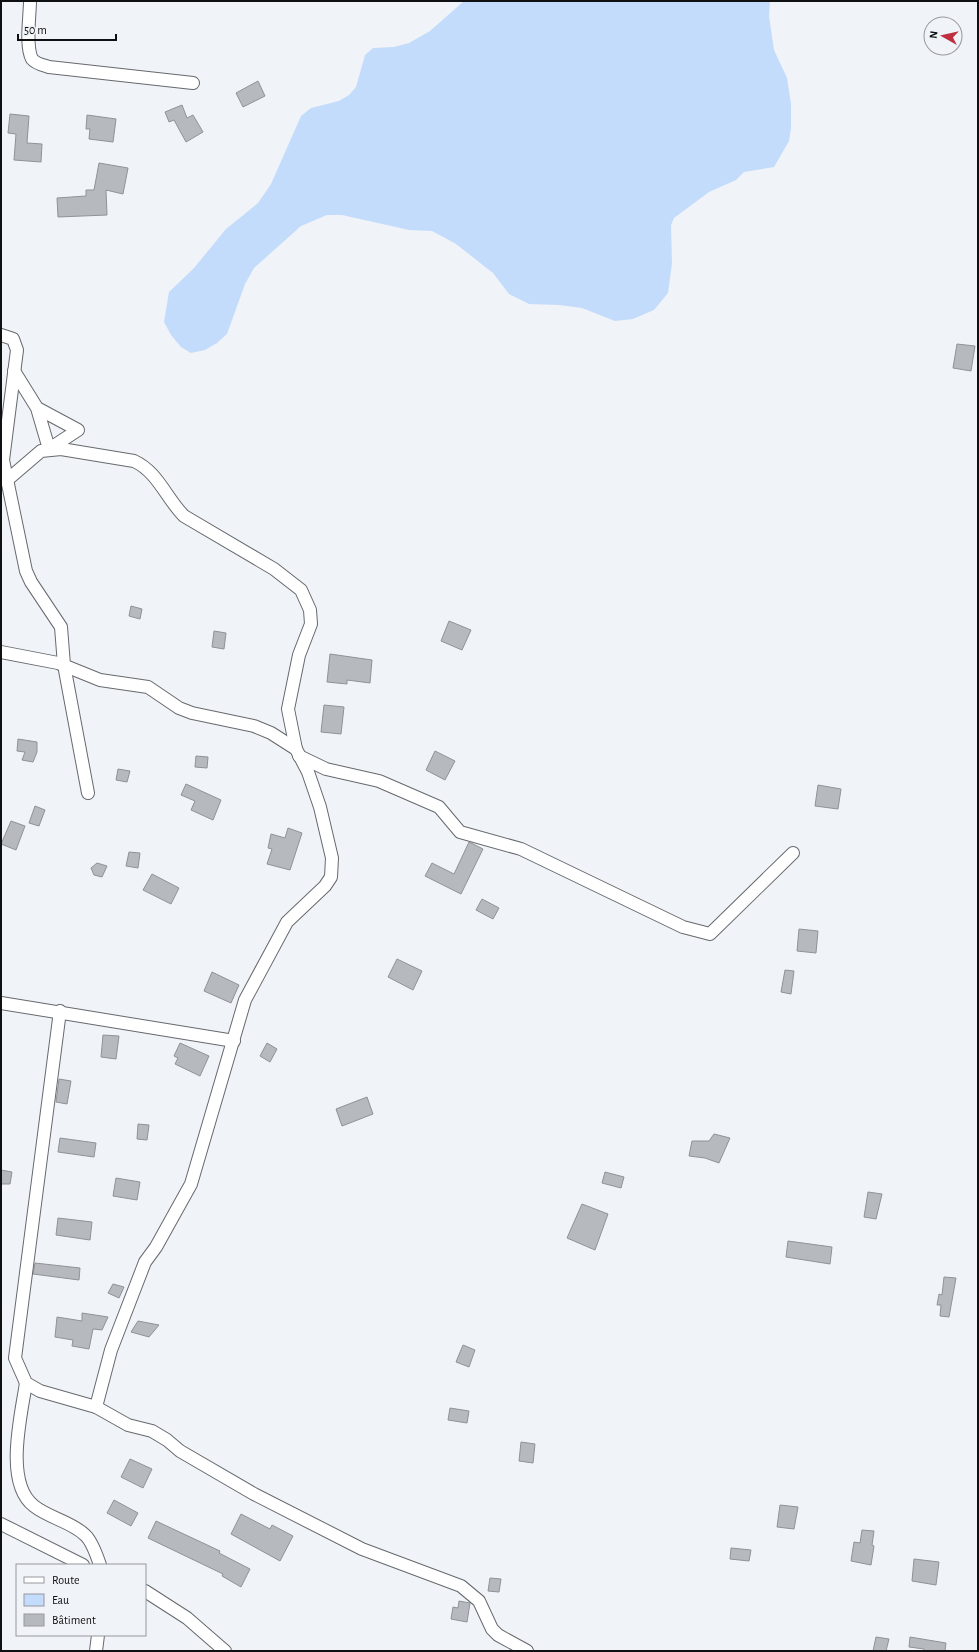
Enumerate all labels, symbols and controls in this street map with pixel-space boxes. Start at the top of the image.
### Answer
scale bar [18,16,116,42]
north arrow [923,16,963,56]
text: 50 m [24,24,47,36]
text: N [928,30,940,39]
legend [16,1564,146,1636]
text: Route [52,1574,79,1586]
text: Eau [52,1594,69,1606]
text: Bâtiment [52,1614,96,1626]

